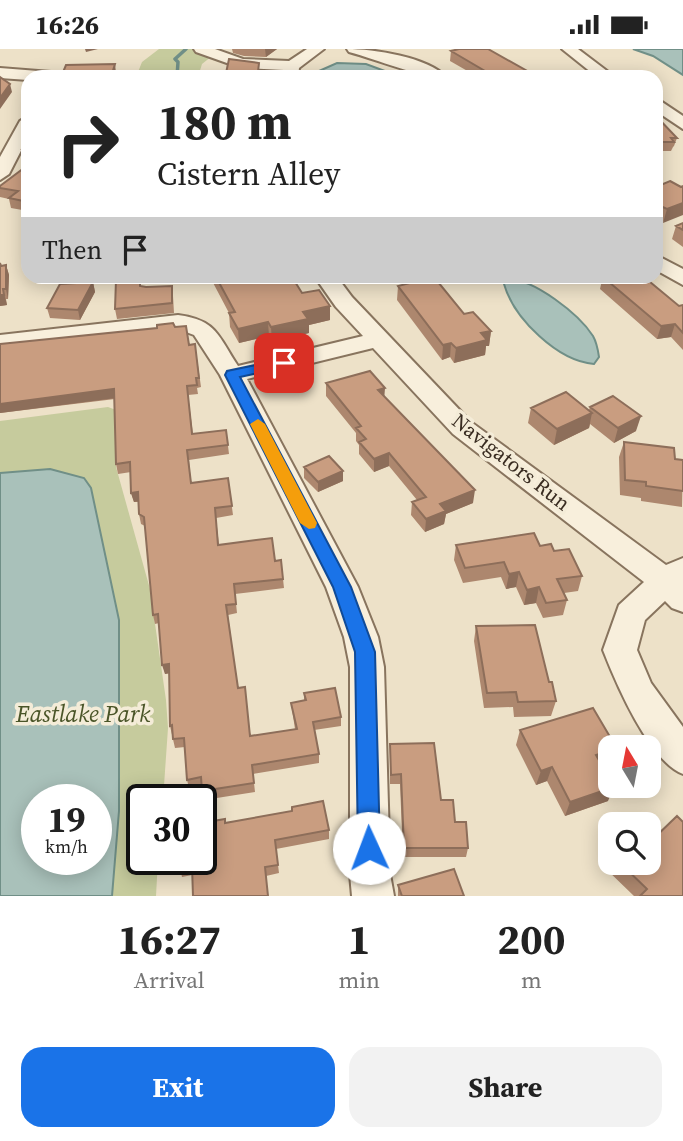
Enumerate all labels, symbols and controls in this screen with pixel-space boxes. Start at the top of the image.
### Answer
text: 16:26 [35,7,99,43]
text: 180 m [157,88,292,155]
icon: right [42,98,133,189]
text: Cistern Alley [157,152,340,196]
icon: arrive [116,231,154,269]
text: Then [42,232,102,268]
pin [254,333,314,393]
icon: arrive [265,344,303,382]
street label: Navigators Run [446,406,577,517]
park label: Eastlake Park [15,697,151,730]
north arrow [598,735,662,798]
map controls [598,735,661,875]
speed limit sign: 30 [126,784,217,875]
text: 19 [48,796,85,844]
position arrow [332,811,406,885]
button: search [598,812,661,875]
text: km/h [45,834,88,859]
text: 16:27 [117,910,221,968]
text: 1 [348,910,371,968]
text: 200 [497,910,566,968]
text: Arrival [134,964,205,996]
text: min [338,964,380,996]
text: m [521,964,542,996]
button: Exit [21,1047,335,1127]
button: Share [349,1047,662,1127]

